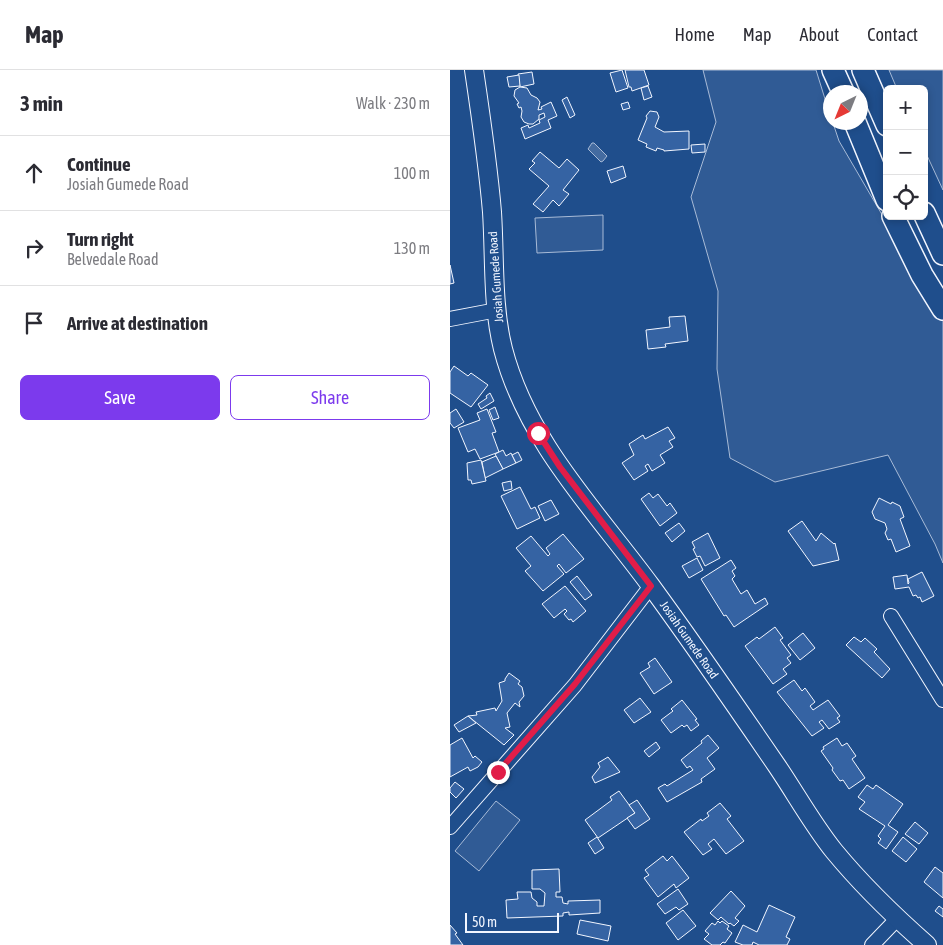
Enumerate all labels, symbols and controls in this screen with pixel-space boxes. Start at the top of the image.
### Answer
text: Map [25,21,64,48]
text: Home [675,24,715,45]
text: Map [743,24,772,45]
text: About [800,24,839,45]
text: Contact [867,24,918,45]
north arrow [823,85,868,130]
map controls [883,85,928,220]
button: + [883,85,928,130]
text: 3 min [20,91,63,115]
text: Walk · 230 m [356,94,430,112]
button: − [883,130,928,175]
text: Continue [67,153,131,175]
icon: ahead [20,159,48,187]
text: 100 m [394,164,430,182]
text: Josiah Gumede Road [67,175,189,193]
button: locate [883,175,928,220]
text: Turn right [67,228,134,250]
street label: Josiah Gumede Road [486,231,506,323]
icon: right [20,234,48,262]
text: 130 m [394,239,430,257]
text: Belvedale Road [67,250,159,268]
icon: arrive [20,309,48,337]
text: Arrive at destination [67,312,208,334]
button: Save [20,375,220,420]
button: Share [230,375,430,420]
route start [527,422,550,445]
street label: Josiah Gumede Road [657,599,721,681]
route end [487,761,510,784]
scale bar [465,910,559,933]
text: 50 m [472,914,497,930]

